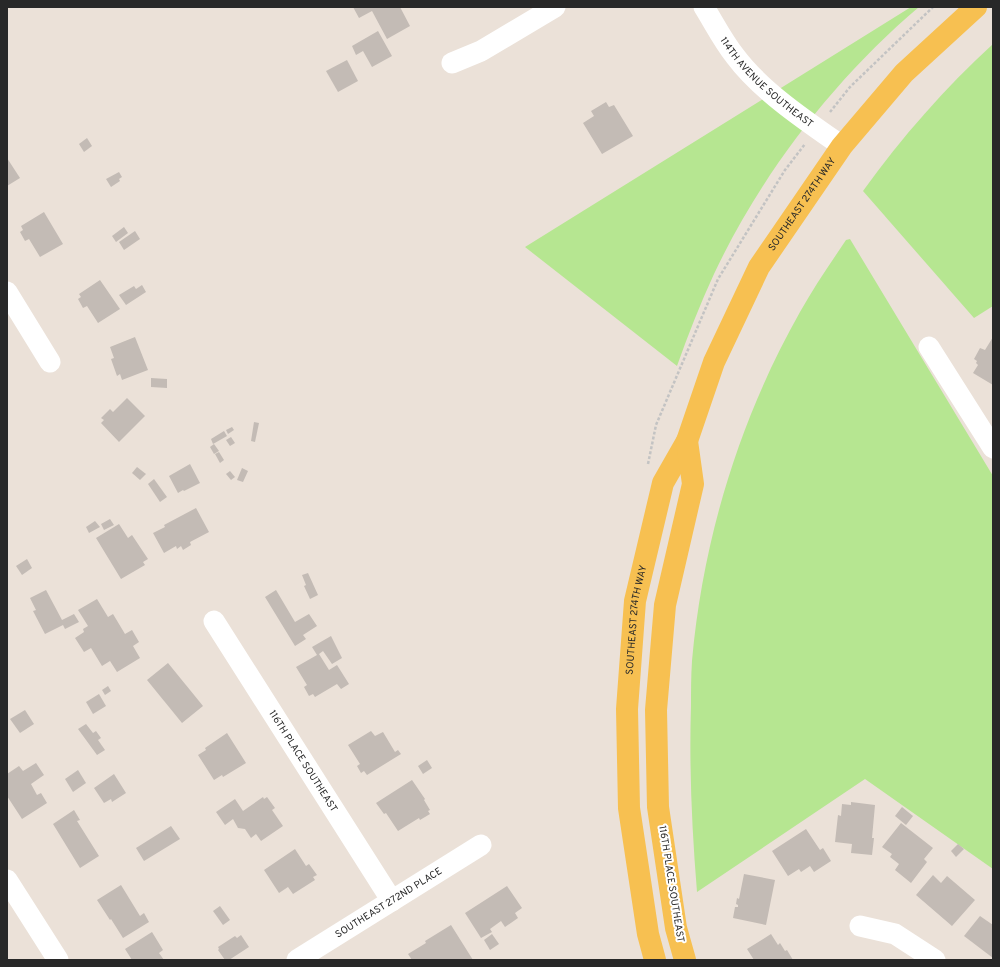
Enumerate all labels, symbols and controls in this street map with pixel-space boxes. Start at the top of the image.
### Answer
street label: 114TH AVENUE SOUTHEAST [717,35,816,130]
street label: SOUTHEAST 274TH WAY [765,154,839,254]
street label: SOUTHEAST 274TH WAY [623,563,650,675]
street label: 116TH PLACE SOUTHEAST [266,708,340,815]
street label: 116TH PLACE SOUTHEAST [655,825,687,944]
street label: SOUTHEAST 272ND PLACE [333,865,444,941]

